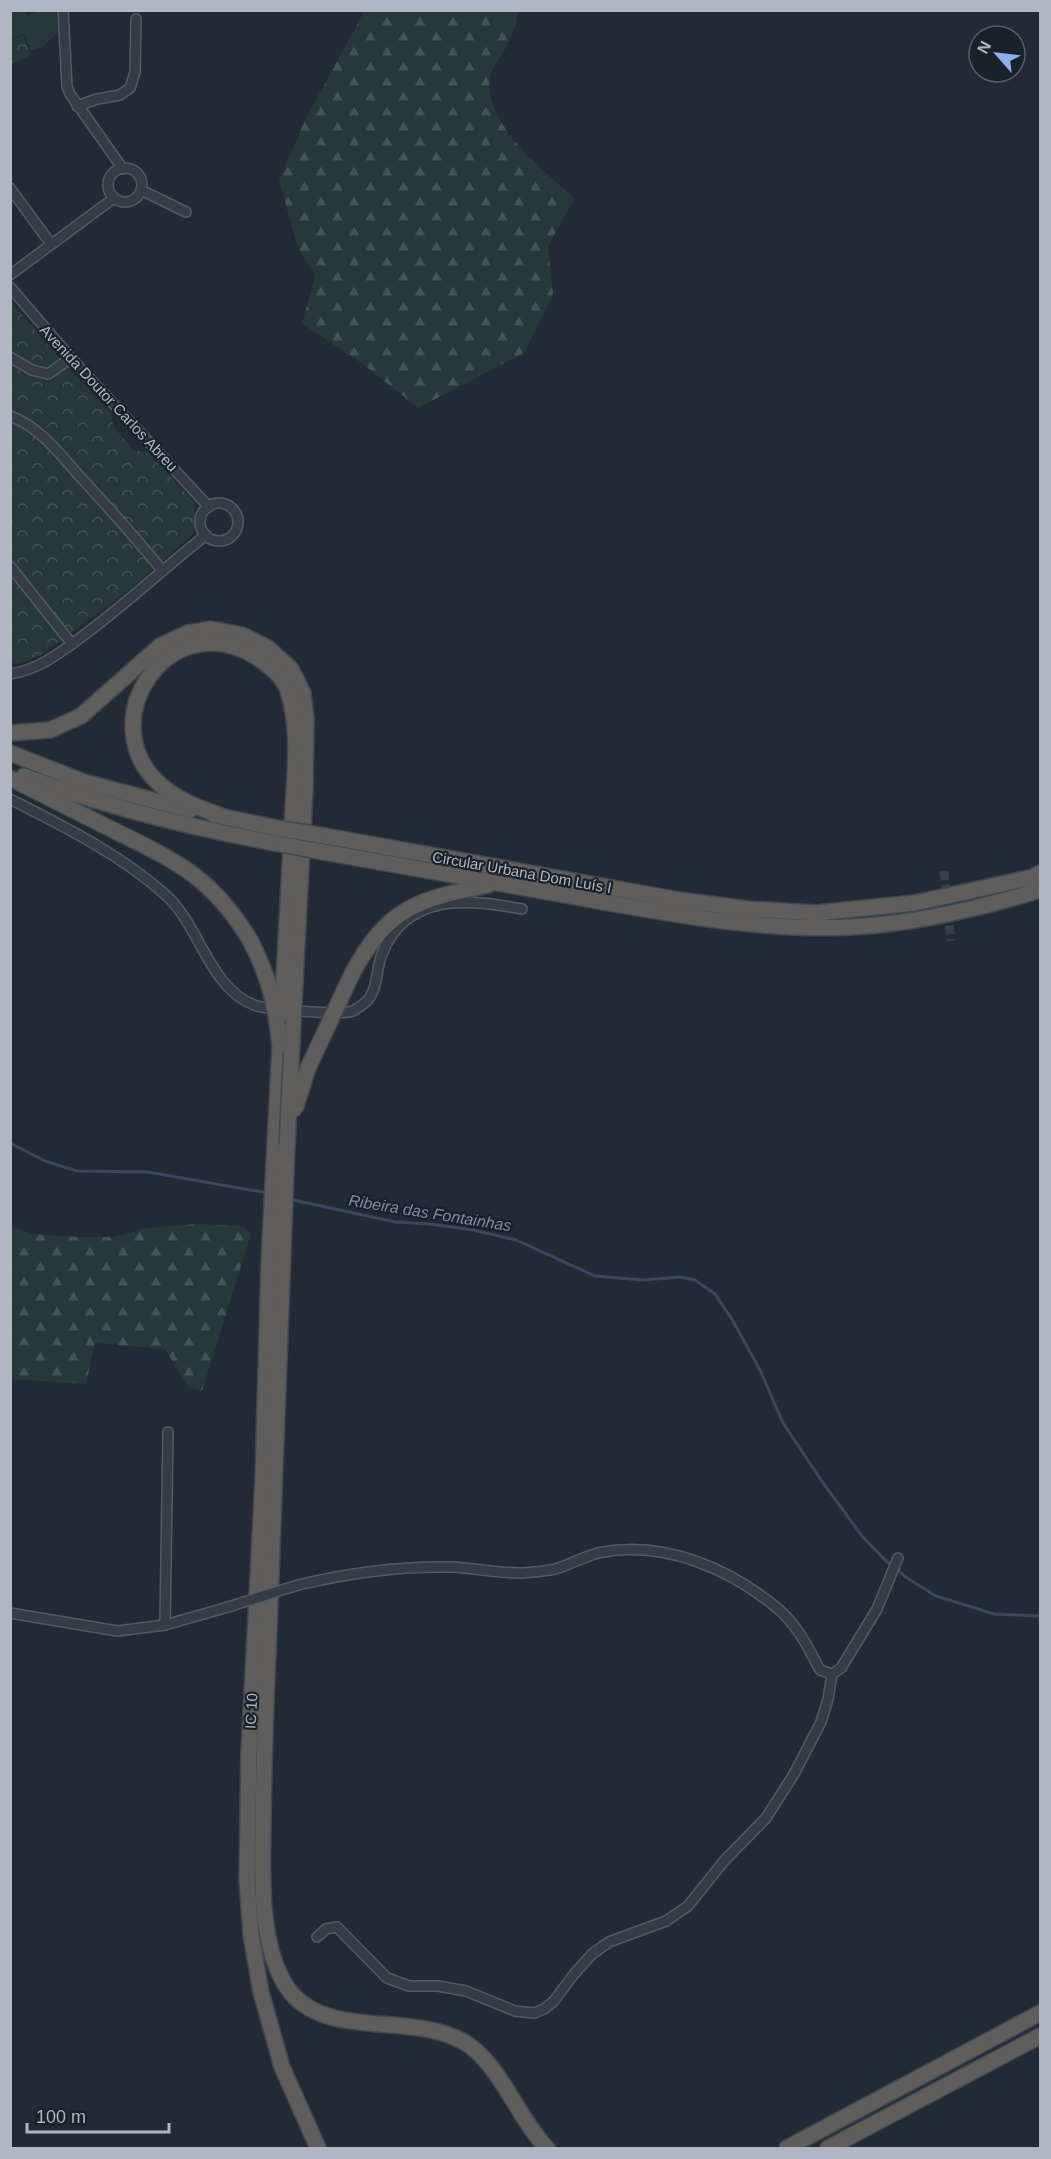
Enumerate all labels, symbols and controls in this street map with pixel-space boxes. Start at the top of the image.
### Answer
north arrow [967,24,1027,84]
text: N [974,38,994,56]
street label: Avenida Doutor Carlos Abreu [37,321,181,475]
street label: Circular Urbana Dom Luís I [431,848,613,896]
water label: Ribeira das Fontainhas [347,1192,513,1234]
street label: IC 10 [242,1693,260,1729]
scale bar [27,2096,170,2134]
text: 100 m [36,2107,86,2127]

